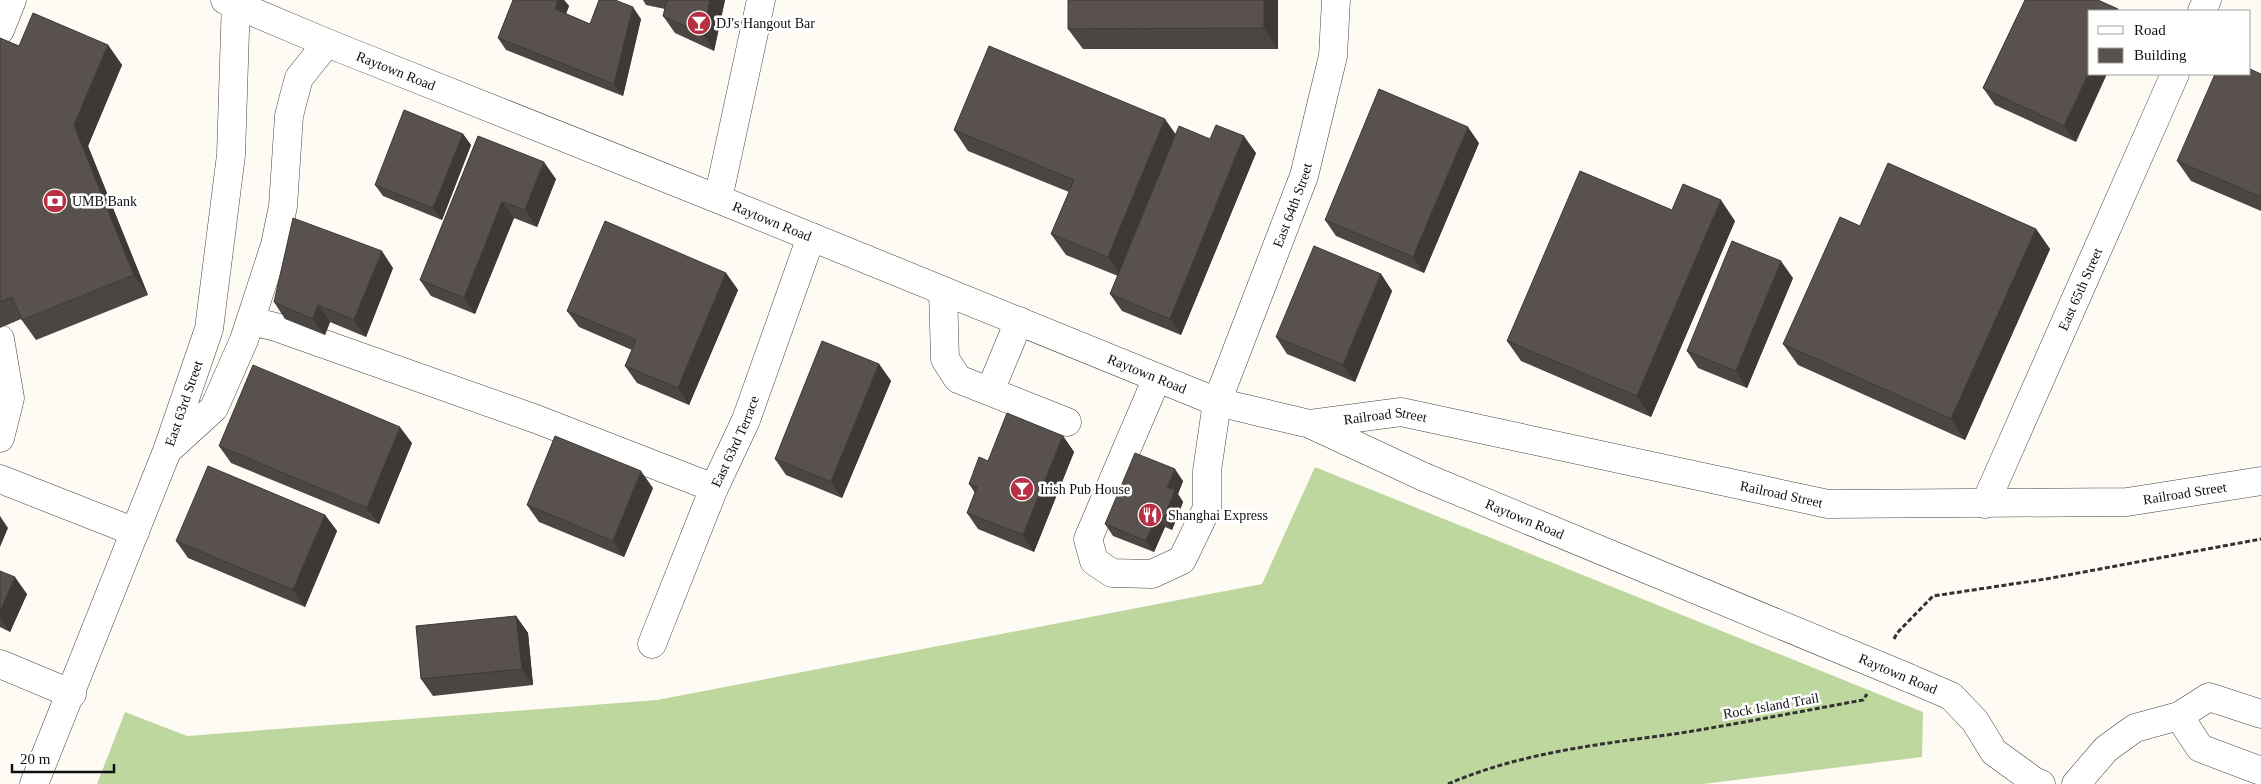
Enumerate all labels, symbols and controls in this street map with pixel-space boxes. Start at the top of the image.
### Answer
bar icon: DJ's Hangout Bar [686,10,712,36]
legend [2088,10,2251,75]
place label: DJ's Hangout Bar [716,16,815,31]
text: Road [2134,22,2166,38]
text: Building [2134,47,2187,63]
street label: Raytown Road [354,48,438,93]
street label: East 64th Street [1270,161,1314,249]
bank icon: UMB Bank [42,188,68,214]
place label: UMB Bank [72,194,137,209]
street label: Raytown Road [730,198,814,244]
street label: East 65th Street [2055,245,2105,333]
street label: Raytown Road [1106,351,1189,396]
street label: East 63rd Street [162,358,205,448]
street label: East 63rd Terrace [708,394,761,489]
street label: Railroad Street [1343,404,1429,427]
bar icon: Irish Pub House [1009,476,1035,502]
street label: Railroad Street [1739,478,1824,510]
street label: Railroad Street [2142,479,2228,507]
place label: Irish Pub House [1040,482,1130,497]
street label: Raytown Road [1483,496,1566,542]
restaurant icon: Shanghai Express [1137,502,1163,528]
place label: Shanghai Express [1168,508,1268,523]
street label: Raytown Road [1857,651,1939,697]
street label: Rock Island Trail [1722,690,1820,722]
scale bar [12,742,115,774]
text: 20 m [20,751,51,767]

